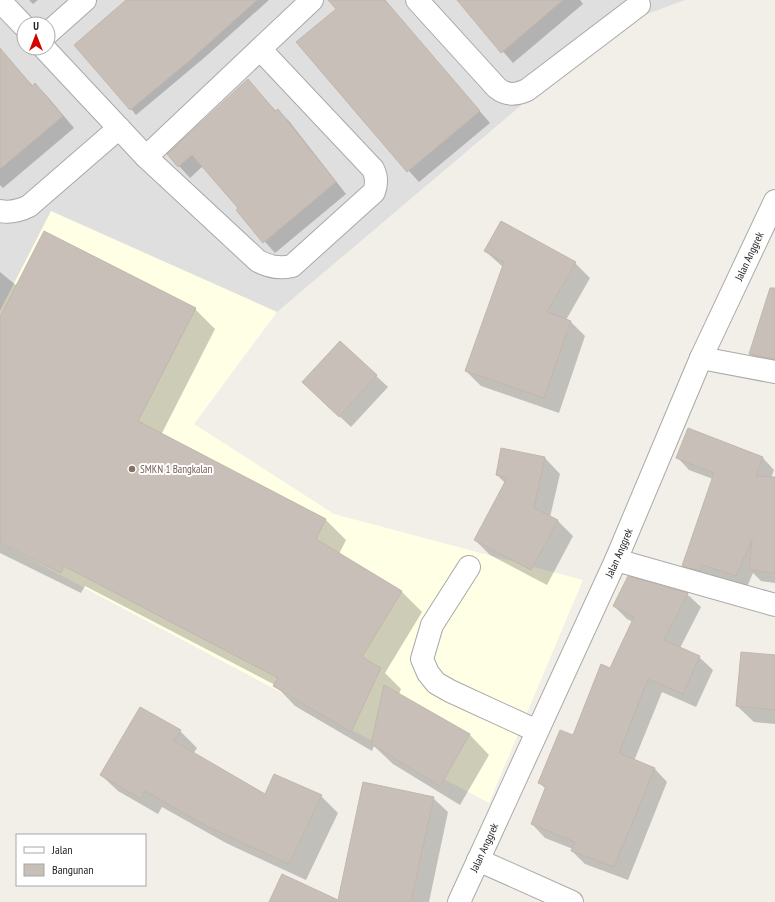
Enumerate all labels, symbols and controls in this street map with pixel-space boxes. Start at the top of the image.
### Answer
north arrow [16,16,56,56]
text: U [33,19,39,33]
street label: Jalan Anggrek [731,229,767,284]
place label: SMKN 1 Bangkalan [140,462,212,476]
marker: SMKN 1 Bangkalan [127,464,137,474]
street label: Jalan Anggrek [602,525,636,581]
street label: Jalan Anggrek [466,820,502,875]
legend [16,834,146,886]
text: Jalan [51,842,73,857]
text: Bangunan [52,862,93,877]

